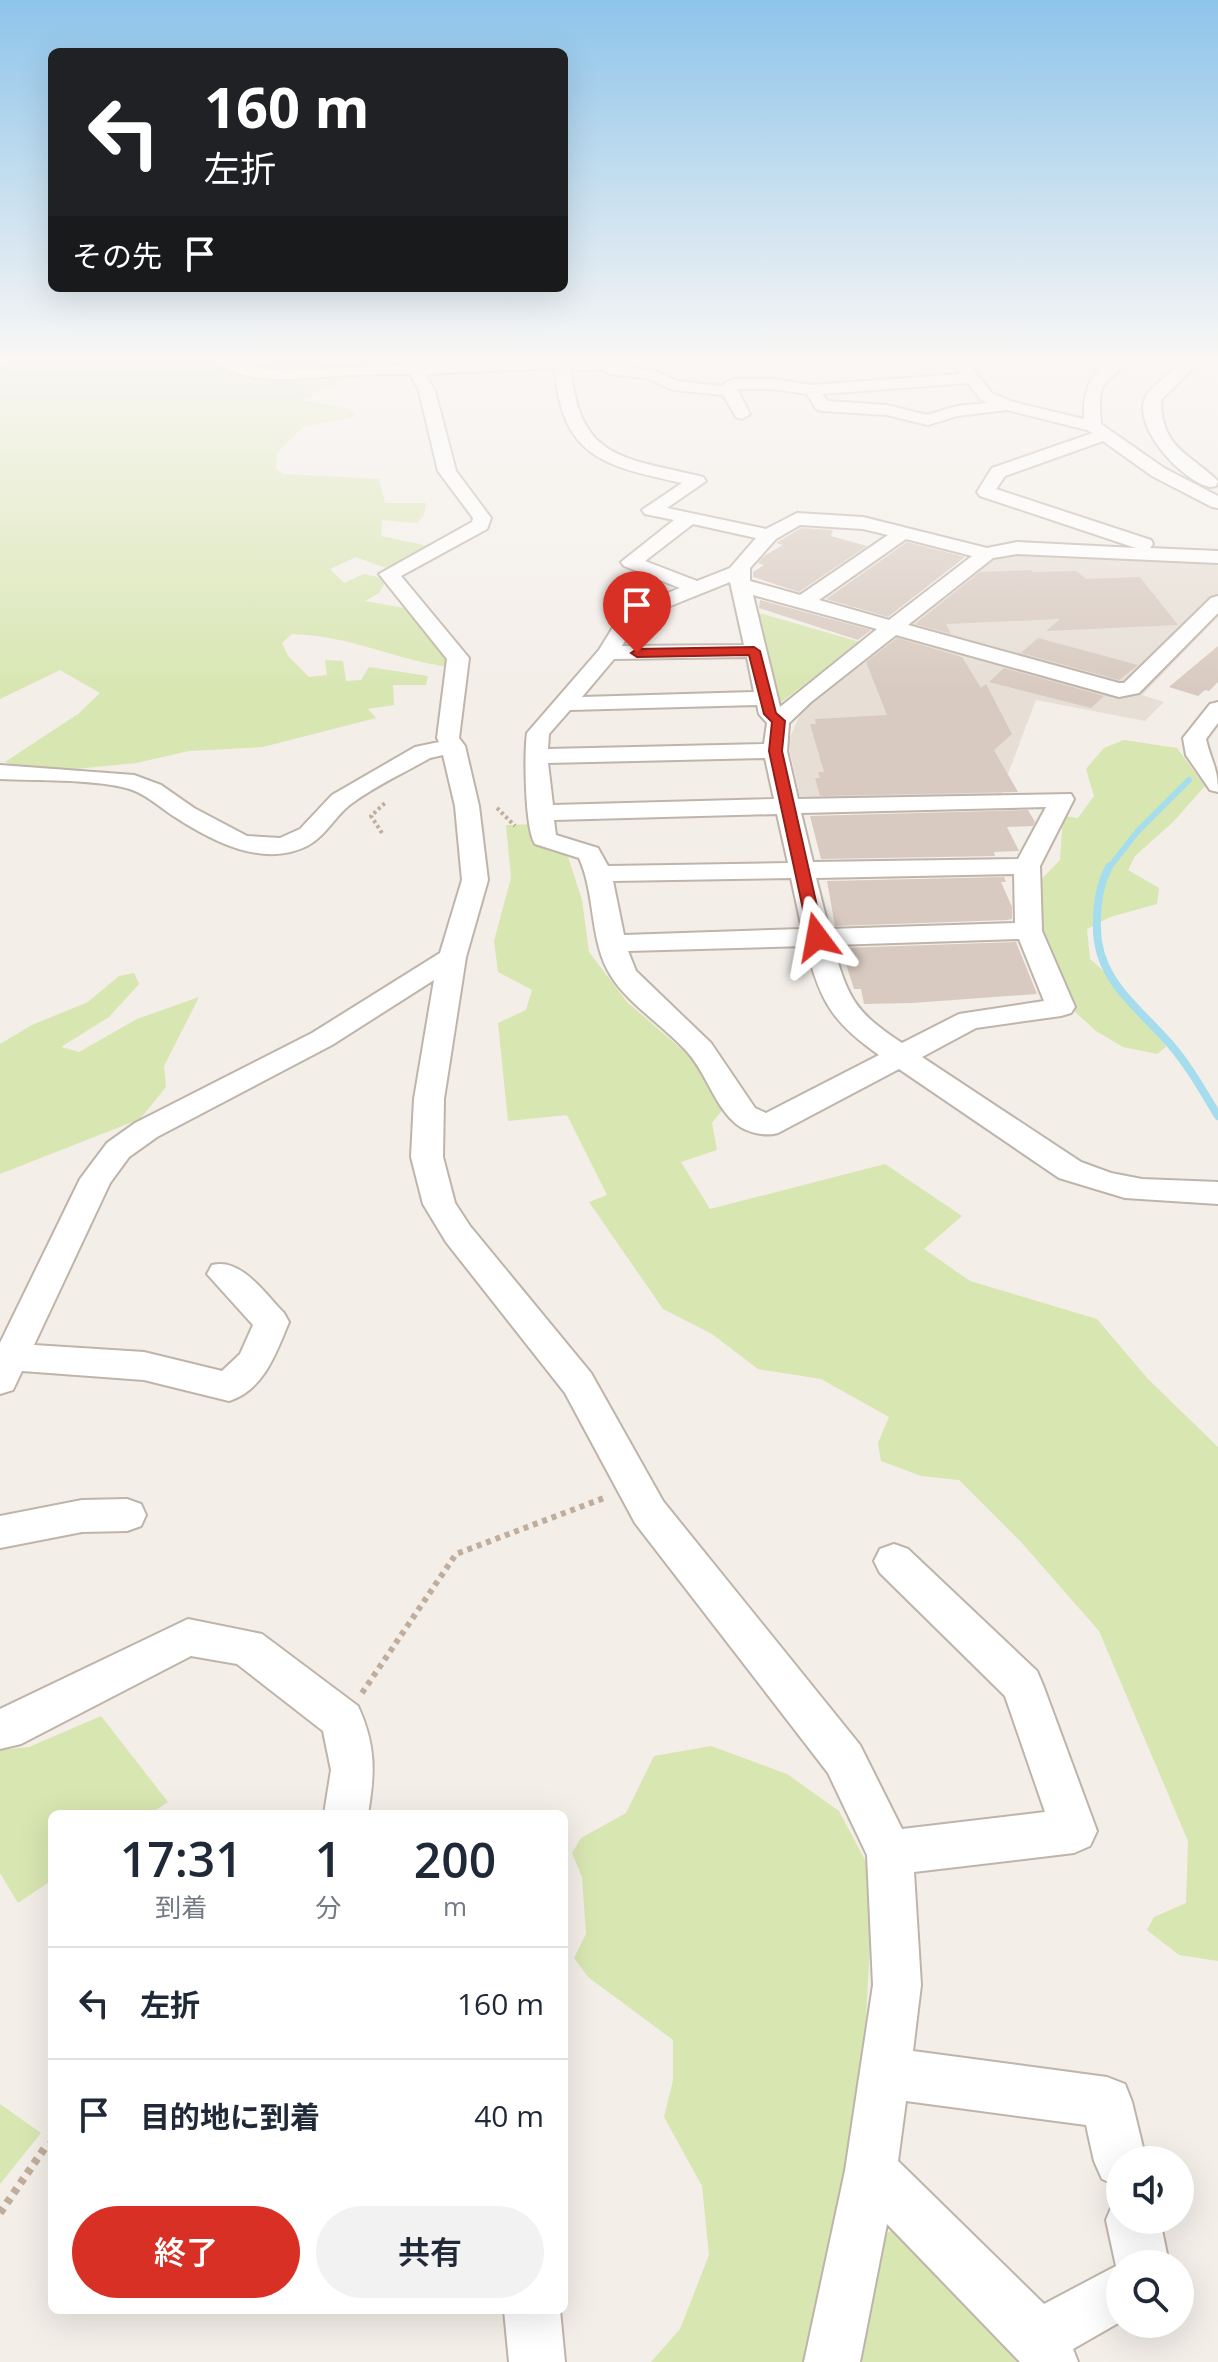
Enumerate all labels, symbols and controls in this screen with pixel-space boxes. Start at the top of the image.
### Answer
text: 160 m [204,68,370,144]
icon: left [72,80,176,184]
text: 左折 [204,144,276,193]
icon: arrive [178,232,222,276]
text: その先 [72,235,162,276]
pin [603,571,671,653]
icon: arrive [615,583,659,627]
position arrow [775,895,859,979]
text: 17:31 [120,1826,243,1891]
text: 1 [315,1826,342,1891]
text: 200 [414,1827,496,1892]
text: m [443,1888,467,1924]
text: 到着 [155,1889,207,1925]
text: 分 [315,1889,341,1925]
icon: left [72,1981,116,2025]
text: 160 m [457,1983,544,2024]
text: 左折 [140,1984,200,2025]
icon: arrive [72,2093,116,2137]
text: 40 m [474,2095,544,2136]
text: 目的地に到着 [140,2096,320,2137]
map controls [1106,2146,1194,2338]
button: sound [1106,2146,1194,2234]
button: 終了 [72,2206,300,2298]
button: 共有 [316,2206,544,2298]
button: search [1106,2250,1194,2338]

